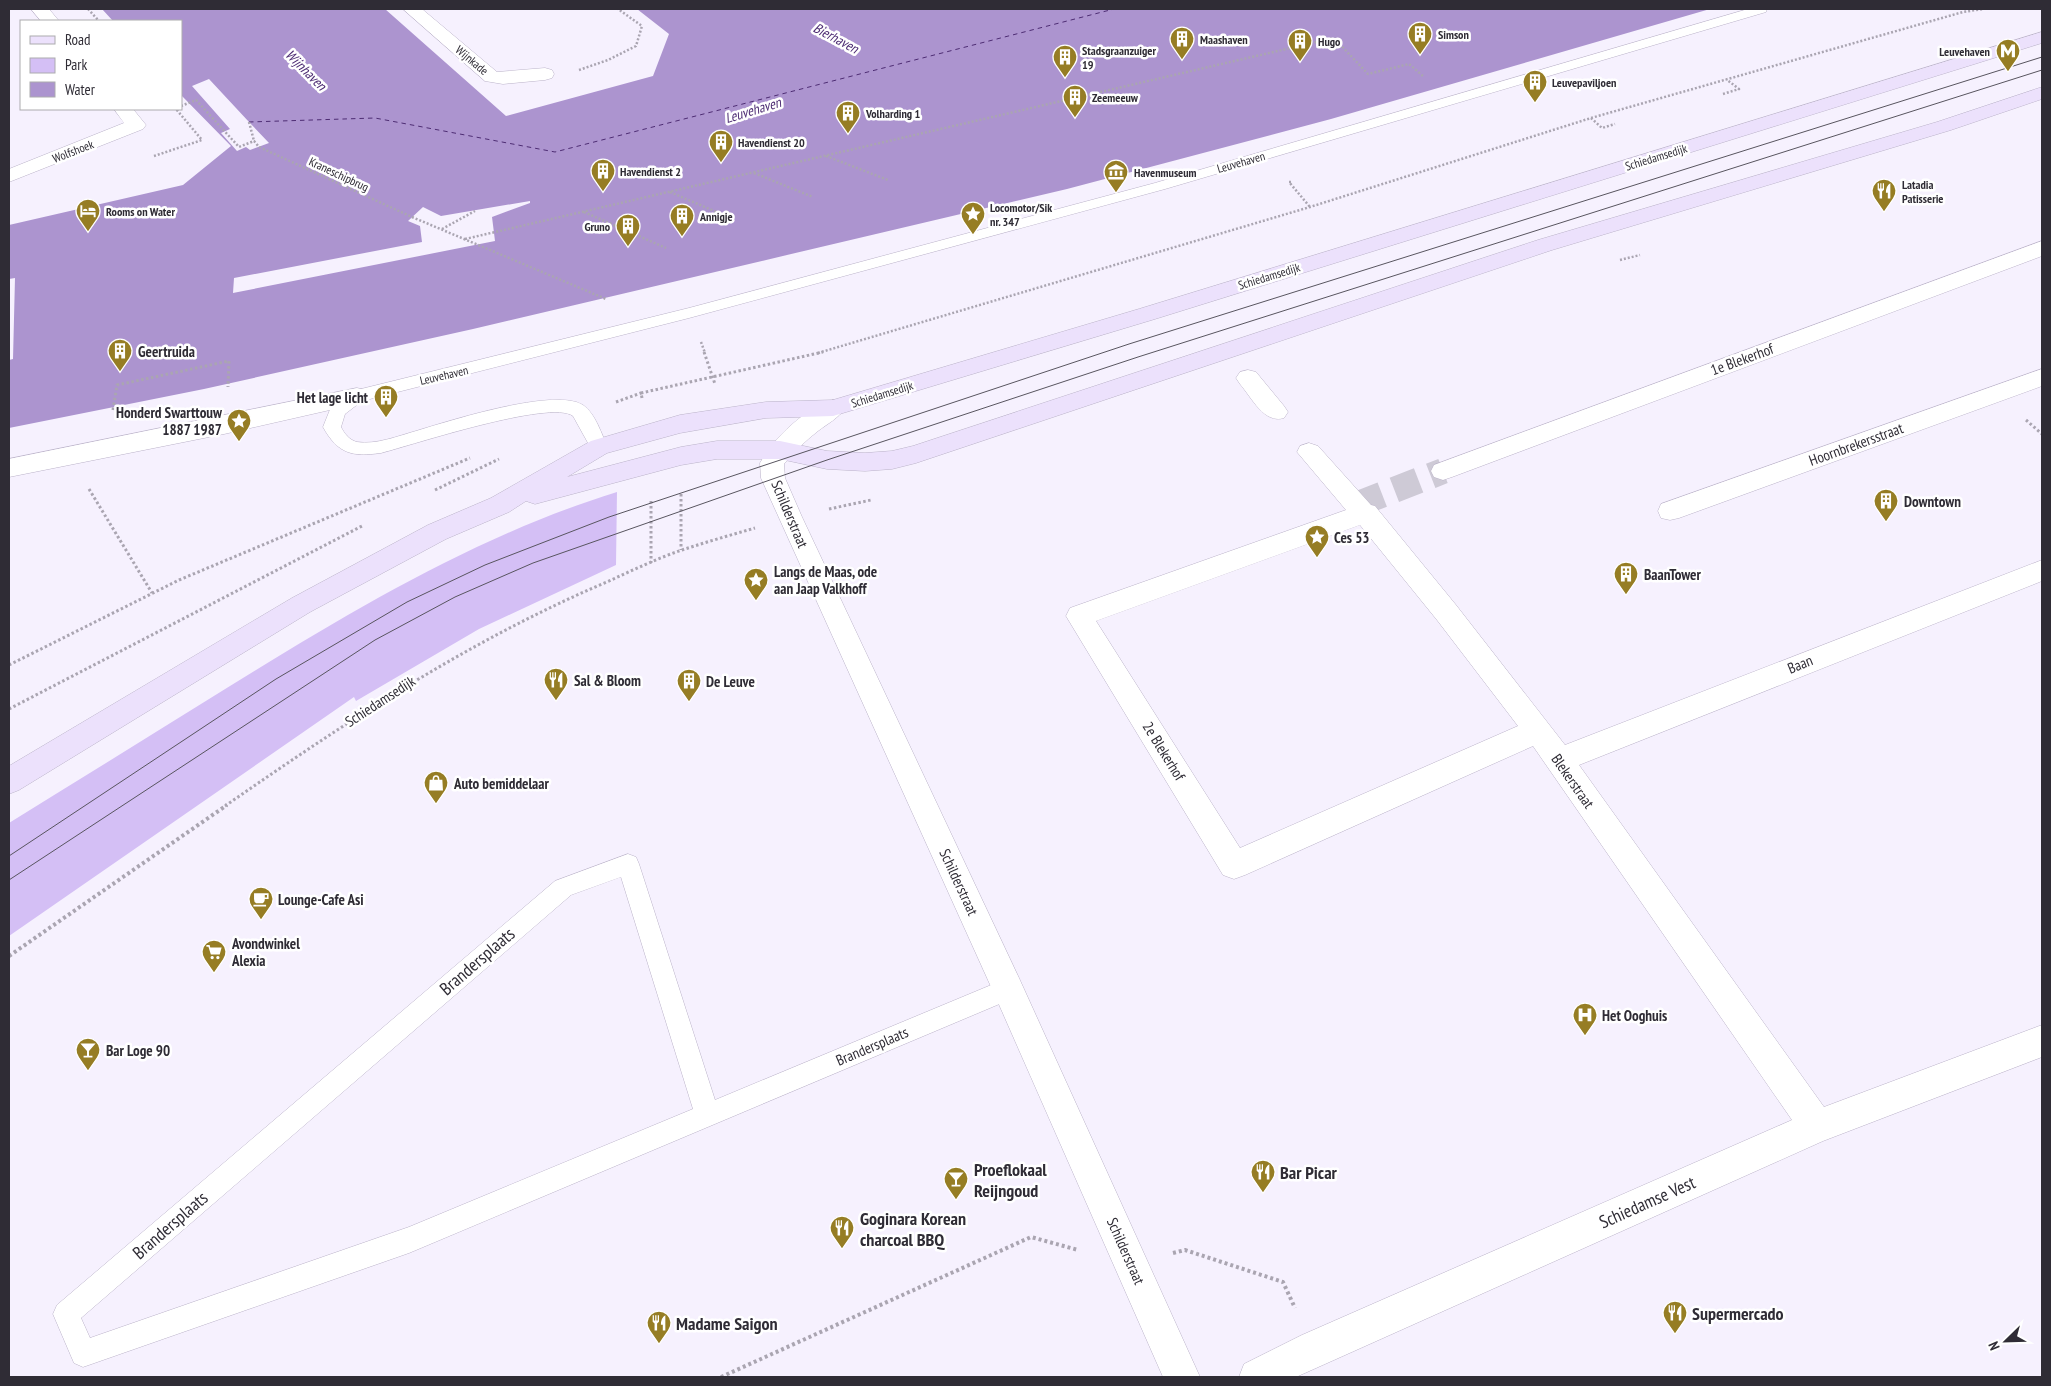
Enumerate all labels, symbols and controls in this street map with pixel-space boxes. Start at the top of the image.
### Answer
water label: Bierhaven [810,19,862,58]
legend [20,20,182,110]
building icon: Simson [1407,21,1433,55]
building icon: Maashaven [1169,26,1195,60]
place label: Simson [1438,27,1469,42]
building icon: Hugo [1287,28,1313,62]
text: Road [65,30,91,49]
place label: Maashaven [1200,32,1248,47]
place label: Hugo [1318,34,1341,49]
metro station icon: Leuvehaven [1995,38,2021,72]
street label: Wijnkade [453,42,491,78]
place label: Stadsgraanzuiger 19 [1082,43,1156,72]
building icon: Stadsgraanzuiger 19 [1052,44,1078,78]
place label: Leuvehaven [1939,44,1990,59]
water label: Wijnhaven [282,46,331,95]
text: Park [65,55,87,74]
building icon: Leuvepaviljoen [1522,69,1548,103]
place label: Leuvepaviljoen [1552,75,1616,90]
text: Water [65,80,96,99]
building icon: Zeemeeuw [1062,84,1088,118]
place label: Zeemeeuw [1092,90,1139,105]
water label: Leuvehaven [723,93,784,127]
building icon: Volharding 1 [835,100,861,134]
place label: Volharding 1 [865,106,921,121]
building icon: Havendienst 20 [708,129,734,163]
place label: Havendienst 20 [738,135,805,150]
street label: Wolfshoek [50,136,96,166]
street label: Schiedamsedijk [1623,140,1689,174]
street label: Leuvehaven [1215,148,1267,176]
street label: Kraneschipbrug [307,154,371,194]
building icon: Havendienst 2 [590,158,616,192]
museum icon: Havenmuseum [1103,159,1129,193]
place label: Havendienst 2 [620,164,681,179]
place label: Havenmuseum [1134,165,1197,180]
place label: Latadia Patisserie [1902,177,1943,206]
restaurant icon: Latadia Patisserie [1871,178,1897,212]
hotel icon: Rooms on Water [75,198,101,232]
place label: Locomotor/Sik nr. 347 [990,200,1052,229]
place icon: Locomotor/Sik nr. 347 [960,201,986,235]
building icon: Annigje [669,203,695,237]
place label: Rooms on Water [106,204,175,219]
place label: Annigje [699,209,733,224]
building icon: Gruno [615,213,641,247]
place label: Gruno [584,219,611,234]
street label: Schiedamsedijk [1236,259,1302,293]
building icon: Geertruida [107,338,133,372]
street label: 1e Blekerhof [1708,338,1777,379]
place label: Geertruida [138,342,195,361]
street label: Leuvehaven [418,362,470,388]
street label: Schiedamsedijk [849,377,915,411]
building icon: Het lage licht [373,384,399,418]
place label: Het lage licht [297,388,369,407]
place label: Honderd Swarttouw 1887 1987 [116,403,223,439]
place icon: Honderd Swarttouw 1887 1987 [226,408,252,442]
street label: Hoornbrekersstraat [1806,418,1906,470]
street label: Schilderstraat [767,477,813,551]
building icon: Downtown [1873,488,1899,522]
place label: Downtown [1904,492,1961,511]
place icon: Ces 53 [1304,524,1330,558]
place label: Ces 53 [1334,528,1370,547]
building icon: BaanTower [1613,561,1639,595]
place label: Langs de Maas, ode aan Jaap Valkhoff [774,562,877,598]
place label: BaanTower [1644,565,1701,584]
place icon: Langs de Maas, ode aan Jaap Valkhoff [743,567,769,601]
street label: Baan [1785,650,1815,678]
restaurant icon: Sal & Bloom [543,667,569,701]
building icon: De Leuve [676,668,702,702]
street label: Schiedamsedijk [341,671,419,731]
place label: Sal & Bloom [574,671,641,690]
place label: De Leuve [706,672,755,691]
street label: 2e Blekerhof [1139,718,1190,785]
street label: Blekerstraat [1547,750,1599,812]
shop icon: Auto bemiddelaar [423,770,449,804]
place label: Auto bemiddelaar [453,774,550,793]
street label: Schilderstraat [935,846,983,918]
cafe icon: Lounge-Cafe Asi [248,886,274,920]
place label: Lounge-Cafe Asi [278,890,364,909]
street label: Brandersplaats [435,922,519,1000]
place label: Avondwinkel Alexia [231,934,300,970]
supermarket icon: Avondwinkel Alexia [201,939,227,973]
hospital icon: Het Ooghuis [1572,1002,1598,1036]
place label: Het Ooghuis [1602,1006,1667,1025]
street label: Brandersplaats [833,1022,911,1070]
bar icon: Bar Loge 90 [75,1037,101,1071]
place label: Bar Loge 90 [106,1041,170,1060]
place label: Proeflokaal Reijngoud [974,1158,1047,1202]
restaurant icon: Bar Picar [1250,1159,1276,1193]
place label: Bar Picar [1280,1161,1338,1184]
bar icon: Proeflokaal Reijngoud [943,1166,969,1200]
street label: Schiedamse Vest [1595,1171,1699,1233]
street label: Brandersplaats [128,1186,212,1264]
place label: Goginara Korean charcoal BBQ [860,1207,966,1251]
restaurant icon: Goginara Korean charcoal BBQ [829,1215,855,1249]
street label: Schilderstraat [1103,1215,1149,1287]
restaurant icon: Supermercado [1662,1300,1688,1334]
place label: Supermercado [1692,1302,1784,1325]
restaurant icon: Madame Saigon [646,1310,672,1344]
place label: Madame Saigon [676,1312,778,1335]
north arrow [1981,1316,2031,1366]
text: N [1984,1339,2004,1353]

